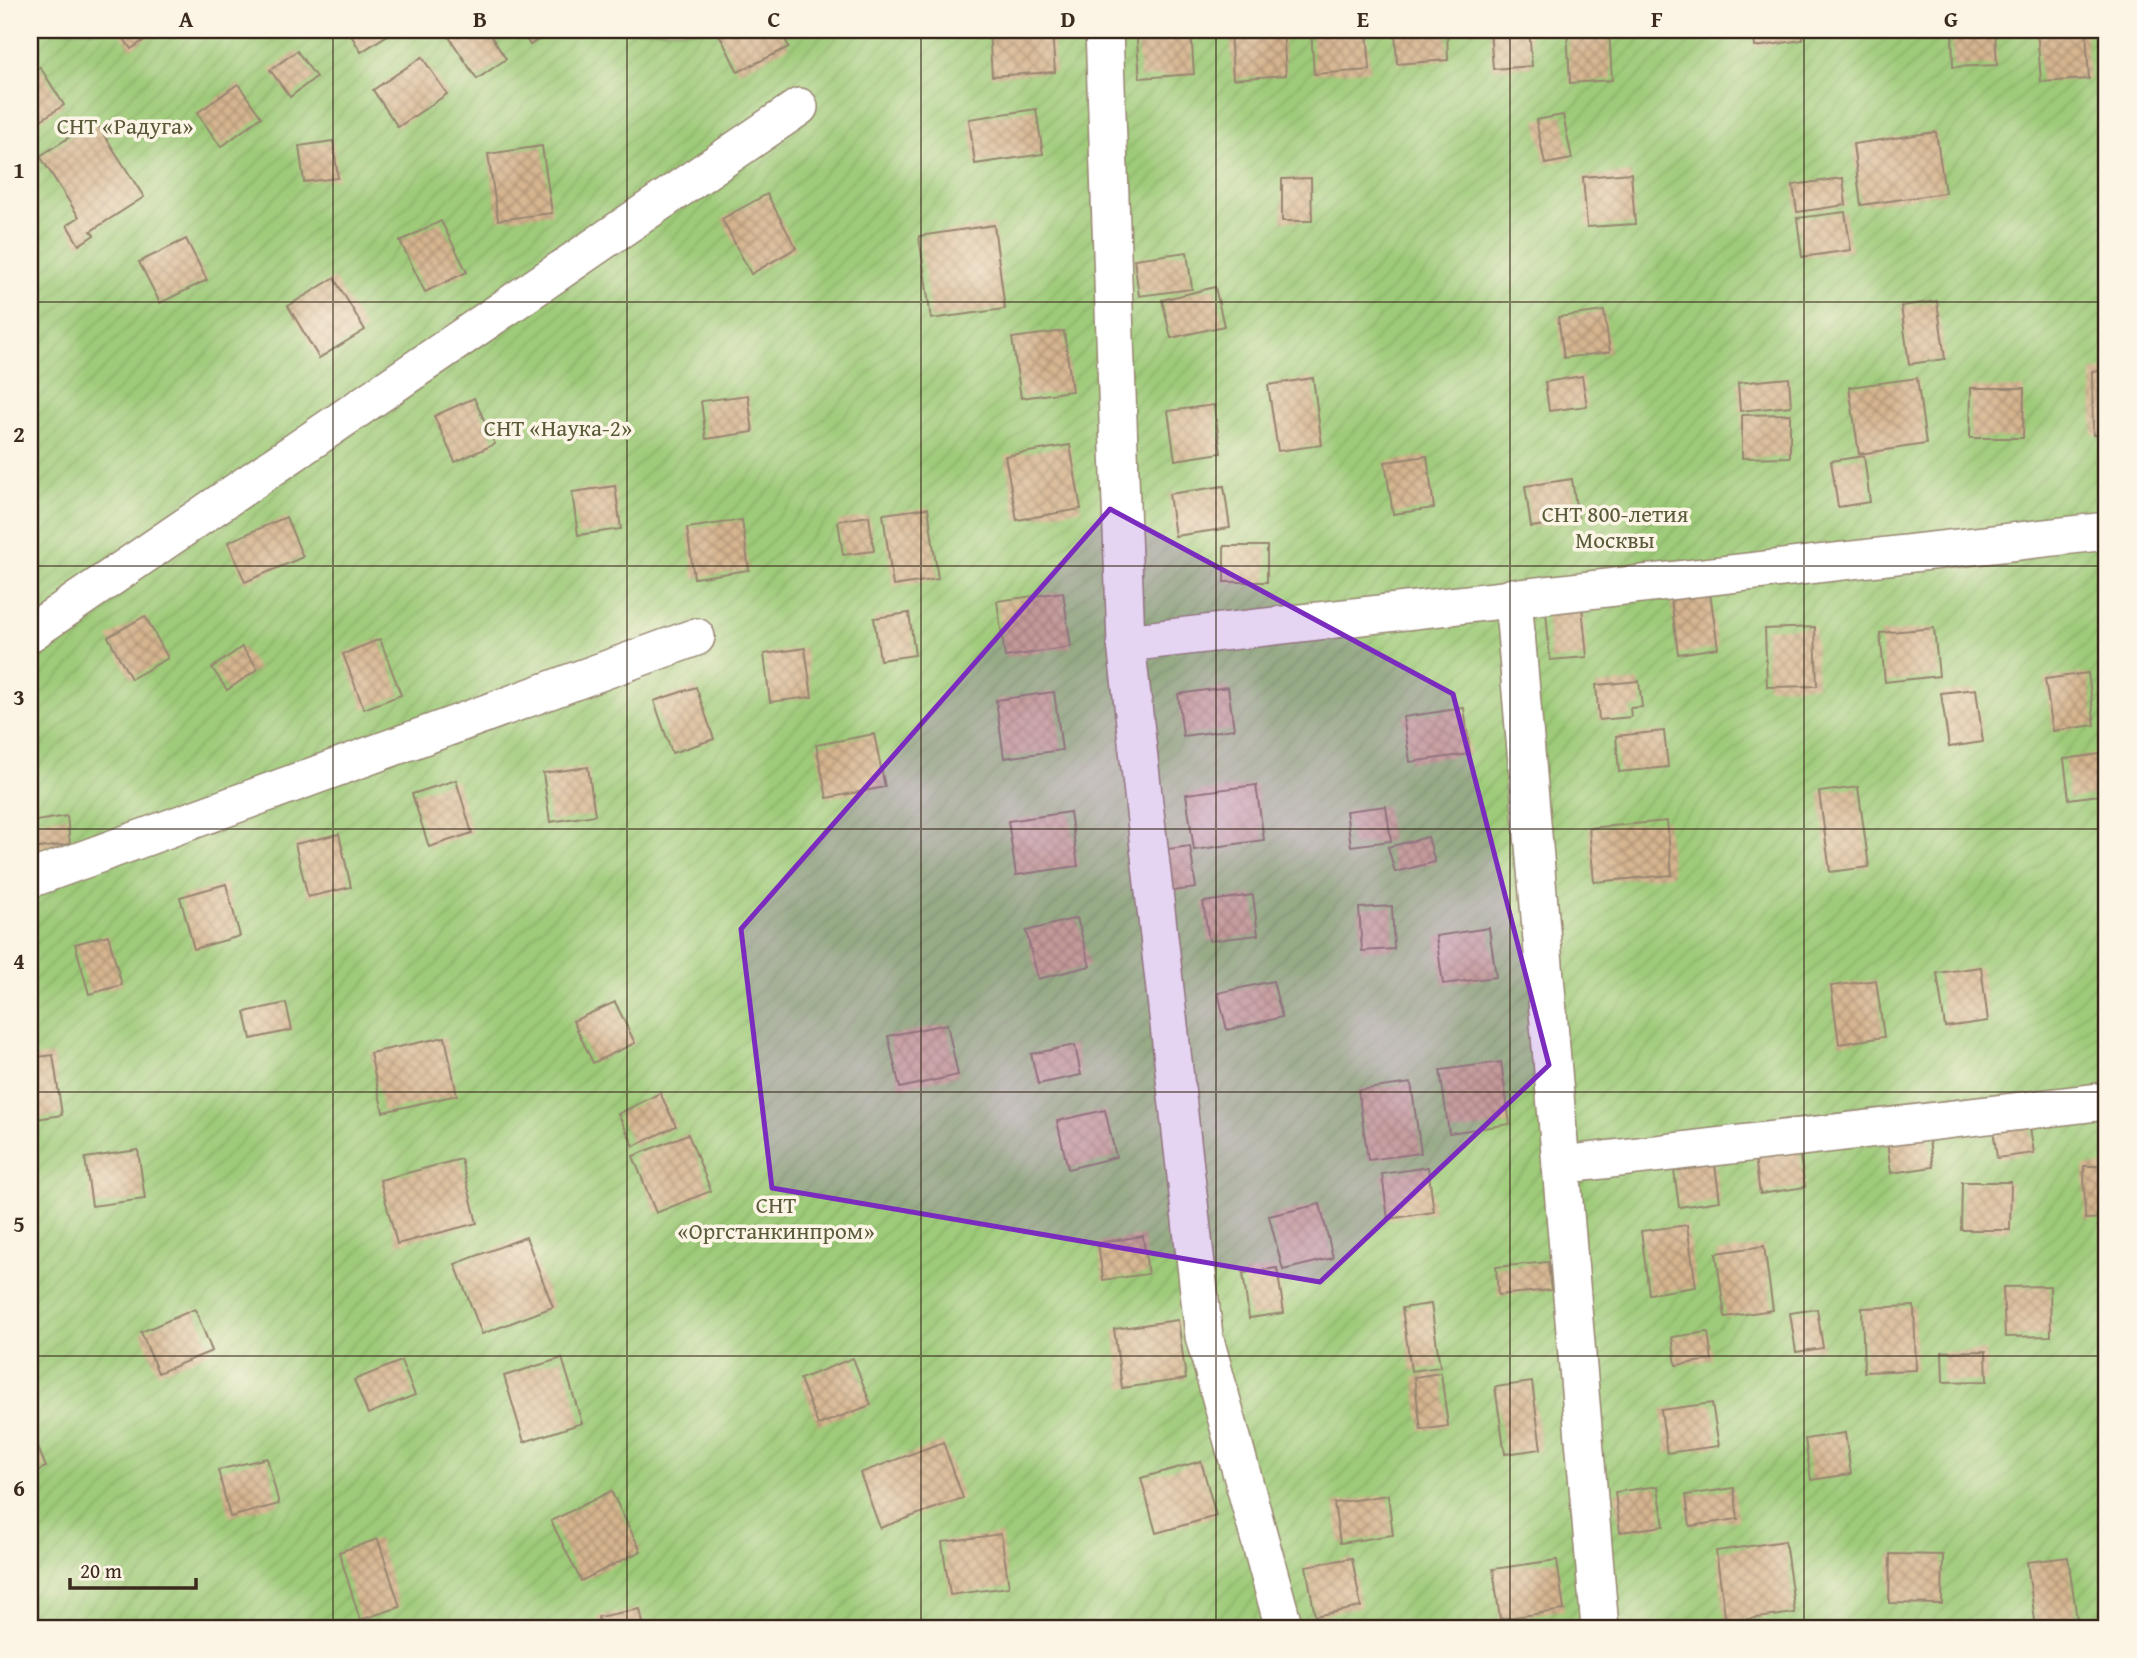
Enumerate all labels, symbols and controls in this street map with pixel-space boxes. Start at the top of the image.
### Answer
text: A [179,2,194,35]
text: B [473,2,487,35]
text: C [767,2,781,35]
text: D [1061,2,1076,35]
text: E [1357,2,1369,35]
text: F [1651,2,1663,35]
text: G [1944,2,1958,35]
park label: СНТ «Радуга» [57,109,193,142]
text: 1 [13,153,25,186]
park label: СНТ «Наука-2» [484,411,632,444]
text: 2 [13,417,25,450]
park label: СНТ 800-летия Москвы [1542,497,1689,556]
text: 3 [13,680,25,713]
text: 4 [13,944,25,977]
park label: СНТ «Оргстанкинпром» [677,1188,875,1247]
text: 5 [13,1207,25,1240]
text: 6 [13,1471,25,1504]
scale bar [70,1546,196,1590]
text: 20 m [80,1555,122,1586]

